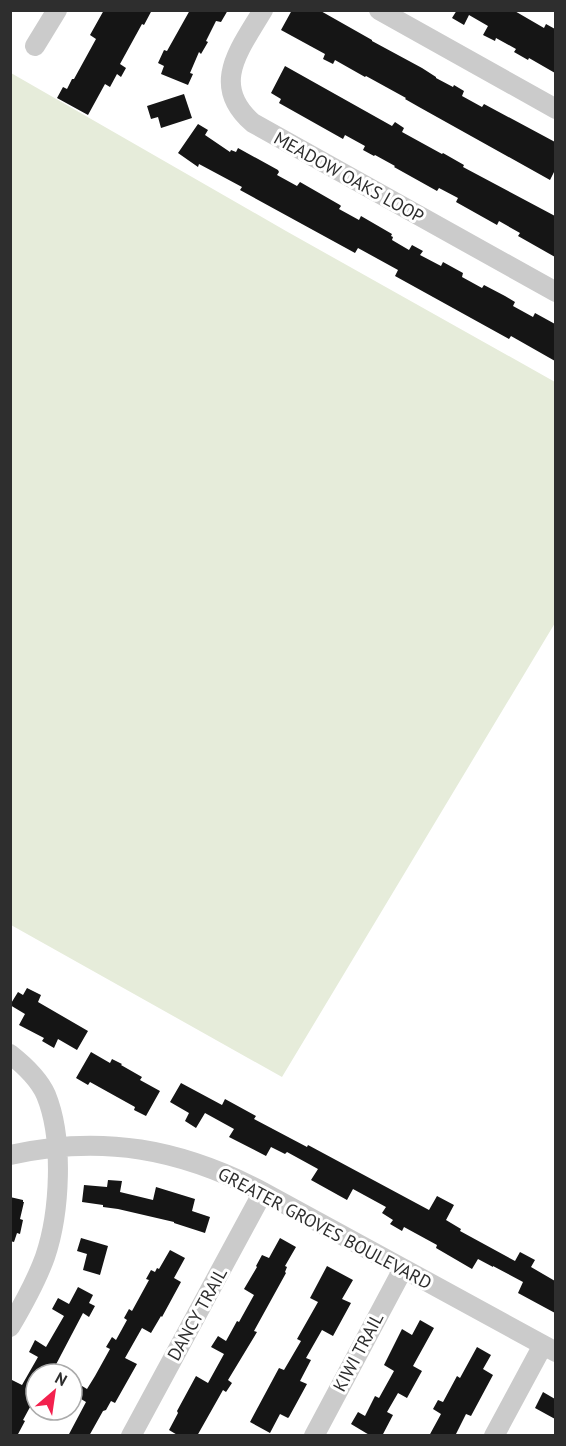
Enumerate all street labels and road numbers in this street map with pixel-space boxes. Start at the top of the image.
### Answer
street label: MEADOW OAKS LOOP [270,126,428,228]
street label: GREATER GROVES BOULEVARD [214,1162,436,1294]
street label: DANCY TRAIL [162,1263,232,1365]
street label: KIWI TRAIL [328,1309,388,1395]

